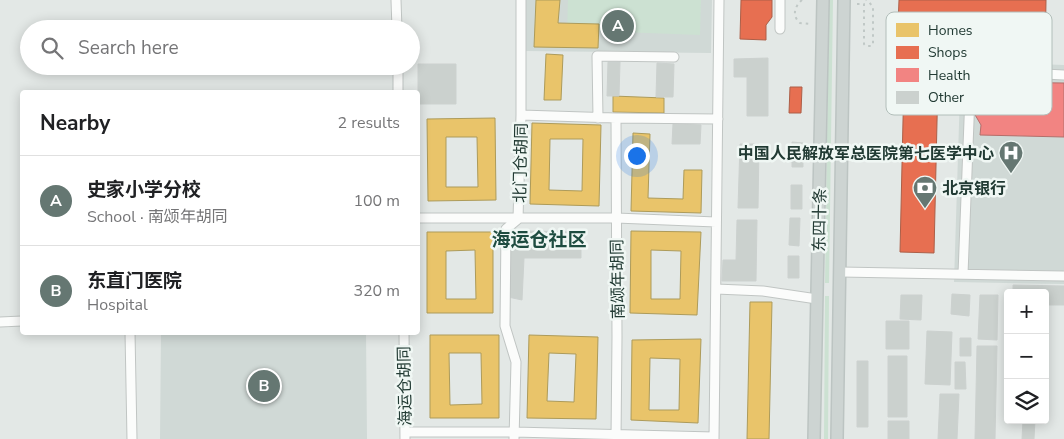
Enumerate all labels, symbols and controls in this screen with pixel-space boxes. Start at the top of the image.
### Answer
pin: A [602,7,634,45]
legend [886,12,1052,115]
search box [20,20,420,75]
text: Homes [928,21,973,40]
icon: search [38,34,66,62]
text: Search here [78,35,179,61]
text: Shops [928,43,968,62]
text: Health [928,66,970,85]
text: Other [928,88,964,107]
text: Nearby [40,109,110,137]
text: 2 results [338,112,400,134]
street label: 北门仓胡同 [509,123,533,203]
hospital icon: 中国人民解放军总医院第七医学中心 [998,140,1024,174]
your location [624,143,650,169]
place label: 中国人民解放军总医院第七医学中心 [738,143,994,165]
bank icon: 北京银行 [912,175,938,209]
text: 史家小学分校 [87,177,201,203]
place label: 北京银行 [942,178,1006,200]
street label: 东四十条 [808,188,832,252]
text: A [50,190,62,212]
text: 100 m [353,190,400,212]
text: School · 南颂年胡同 [87,206,228,228]
district label: 海运仓社区 [491,227,587,253]
street label: 南颂年胡同 [606,239,630,319]
text: 东直门医院 [87,268,182,294]
text: B [50,280,62,302]
text: 320 m [353,280,400,302]
map controls [1004,289,1049,424]
button: + [1004,289,1049,334]
text: Hospital [87,294,148,316]
button: − [1004,334,1049,379]
street label: 海运仓胡同 [393,346,417,426]
pin: B [248,367,280,405]
button: layers [1004,379,1049,424]

